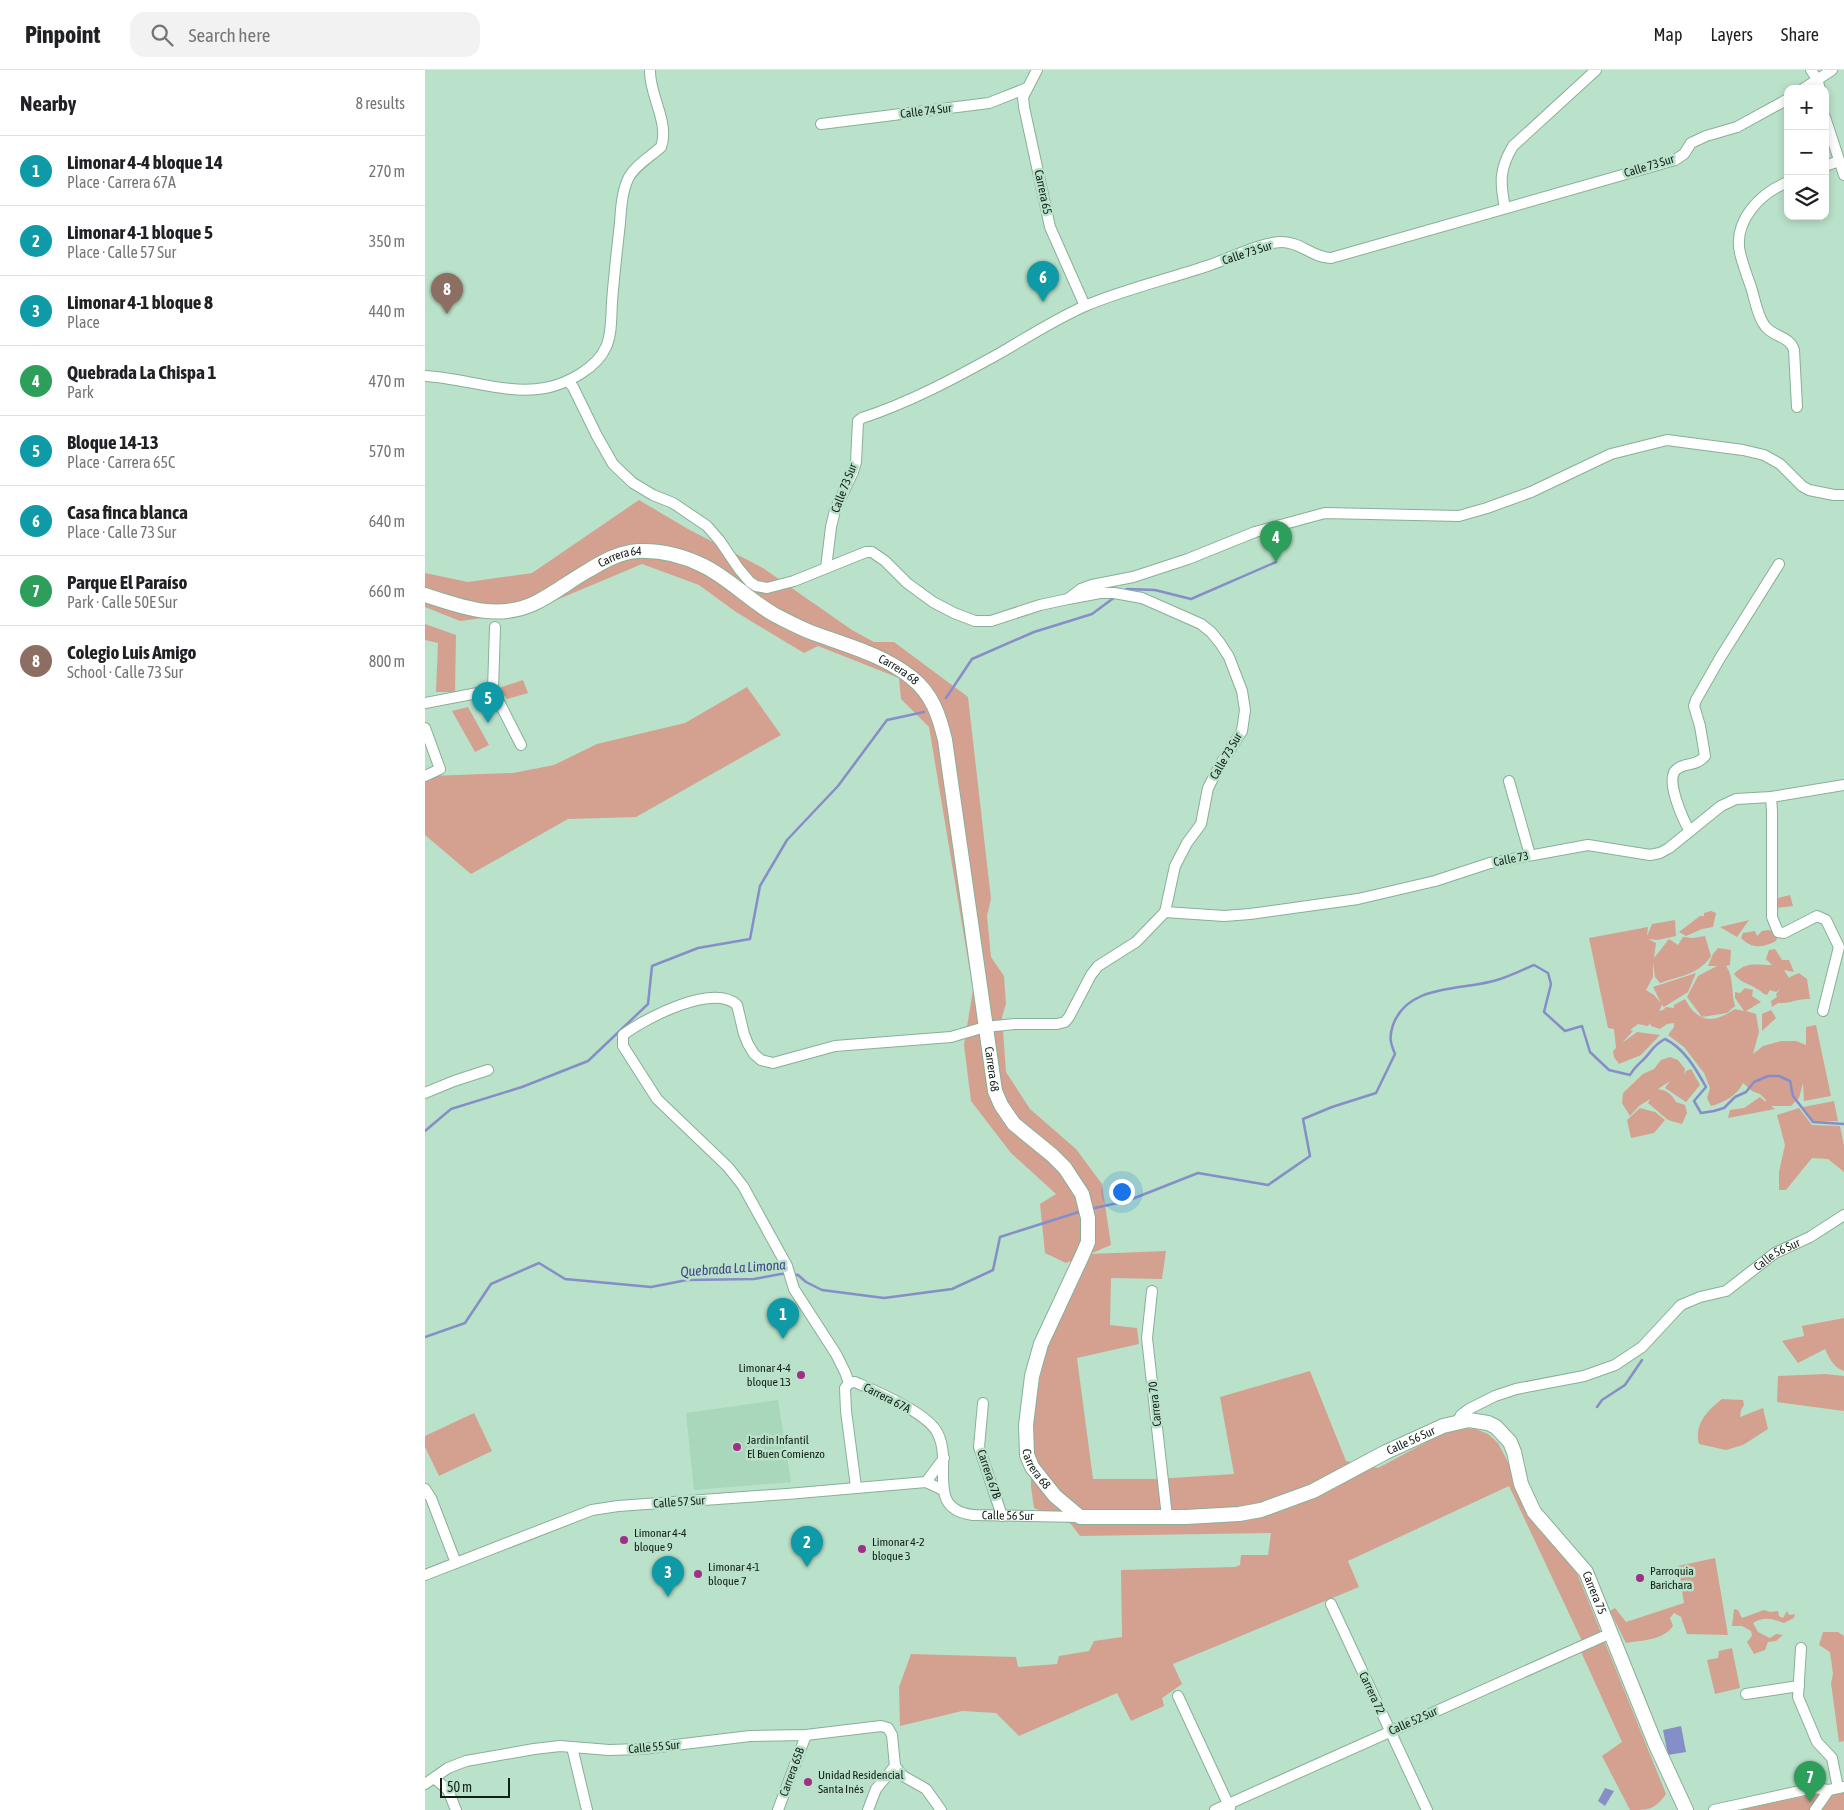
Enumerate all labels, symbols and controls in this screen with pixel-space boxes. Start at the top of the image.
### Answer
search box [130,12,480,57]
text: Pinpoint [25,21,100,48]
icon: search [148,21,176,49]
text: Search here [188,24,270,46]
text: Map [1653,24,1682,45]
text: Layers [1710,24,1753,45]
text: Share [1781,24,1819,45]
map controls [1784,85,1829,220]
button: + [1784,85,1829,130]
text: Nearby [20,91,76,115]
text: 8 results [355,94,405,112]
street label: Calle 74 Sur [900,101,953,121]
button: − [1784,130,1829,175]
text: Limonar 4-4 bloque 14 [67,151,223,173]
street label: Calle 73 Sur [1622,152,1676,180]
text: 1 [32,162,40,180]
text: 270 m [369,162,405,180]
street label: Carrera 65 [1031,168,1055,216]
text: Place · Carrera 67A [67,173,176,191]
button: layers [1784,175,1829,220]
text: Limonar 4-1 bloque 5 [67,221,213,243]
text: 2 [32,232,40,250]
text: 350 m [369,232,405,250]
street label: Calle 73 Sur [1220,238,1274,268]
text: Place · Calle 57 Sur [67,243,176,261]
pin: 6 [1027,261,1059,302]
pin: 8 [431,273,463,314]
text: Limonar 4-1 bloque 8 [67,291,213,313]
text: 3 [32,302,40,320]
text: 440 m [369,302,405,320]
text: Place [67,313,100,331]
text: Quebrada La Chispa 1 [67,361,216,383]
text: 4 [32,372,40,390]
text: 470 m [369,372,405,390]
text: Park [67,383,94,401]
text: Bloque 14-13 [67,431,159,453]
text: 5 [32,442,40,460]
text: 570 m [369,442,405,460]
text: Place · Carrera 65C [67,453,175,471]
street label: Calle 73 Sur [828,461,860,515]
text: Casa finca blanca [67,501,188,523]
text: 6 [32,512,40,530]
text: 640 m [369,512,405,530]
pin: 4 [1260,521,1292,562]
text: Place · Calle 73 Sur [67,523,176,541]
street label: Carrera 64 [596,544,642,570]
text: Parque El Paraíso [67,571,187,593]
text: 7 [32,582,40,600]
text: 660 m [369,582,405,600]
text: Park · Calle 50E Sur [67,593,177,611]
text: Colegio Luis Amigo [67,641,196,663]
text: 8 [32,652,40,670]
text: 800 m [369,652,405,670]
street label: Carrera 68 [876,652,922,688]
text: School · Calle 73 Sur [67,663,183,681]
pin: 5 [472,682,504,723]
street label: Calle 73 Sur [1207,730,1245,782]
street label: Calle 73 [1492,849,1530,869]
street label: Carrera 68 [982,1046,1002,1093]
your location [1109,1179,1135,1205]
street label: Calle 56 Sur [1751,1235,1803,1274]
water label: Quebrada La Limona [680,1256,787,1280]
pin: 1 [767,1298,799,1339]
place label: Limonar 4-4 bloque 13 [738,1361,791,1389]
marker: Limonar 4-4 bloque 13 [795,1369,807,1381]
street label: Carrera 67A [861,1380,913,1416]
street label: Carrera 70 [1146,1380,1164,1427]
street label: Calle 56 Sur [1384,1423,1438,1458]
place label: Jardin Infantil El Buen Comienzo [747,1433,825,1461]
marker: Jardin Infantil El Buen Comienzo [731,1441,743,1453]
street label: Carrera 67B [974,1448,1004,1501]
street label: Carrera 68 [1020,1449,1054,1492]
street label: Calle 57 Sur [653,1493,706,1511]
street label: Calle 56 Sur [982,1508,1034,1523]
place label: Limonar 4-4 bloque 9 [634,1526,687,1554]
pin: 2 [791,1526,823,1567]
marker: Limonar 4-4 bloque 9 [618,1534,630,1546]
place label: Limonar 4-2 bloque 3 [872,1535,925,1563]
marker: Limonar 4-2 bloque 3 [856,1543,868,1555]
pin: 3 [652,1556,684,1597]
place label: Limonar 4-1 bloque 7 [708,1560,760,1588]
place label: Parroquia Barichara [1650,1564,1694,1592]
marker: Limonar 4-1 bloque 7 [692,1568,704,1580]
street label: Carrera 75 [1579,1569,1609,1616]
marker: Parroquia Barichara [1634,1572,1646,1584]
street label: Carrera 72 [1356,1670,1388,1716]
street label: Calle 52 Sur [1387,1704,1440,1738]
street label: Calle 55 Sur [628,1738,681,1756]
street label: Carrera 65B [777,1745,807,1798]
pin: 7 [1794,1761,1826,1802]
place label: Unidad Residencial Santa Inés [818,1768,904,1796]
scale bar [440,1775,510,1798]
marker: Unidad Residencial Santa Inés [802,1776,814,1788]
text: 50 m [447,1779,472,1795]

